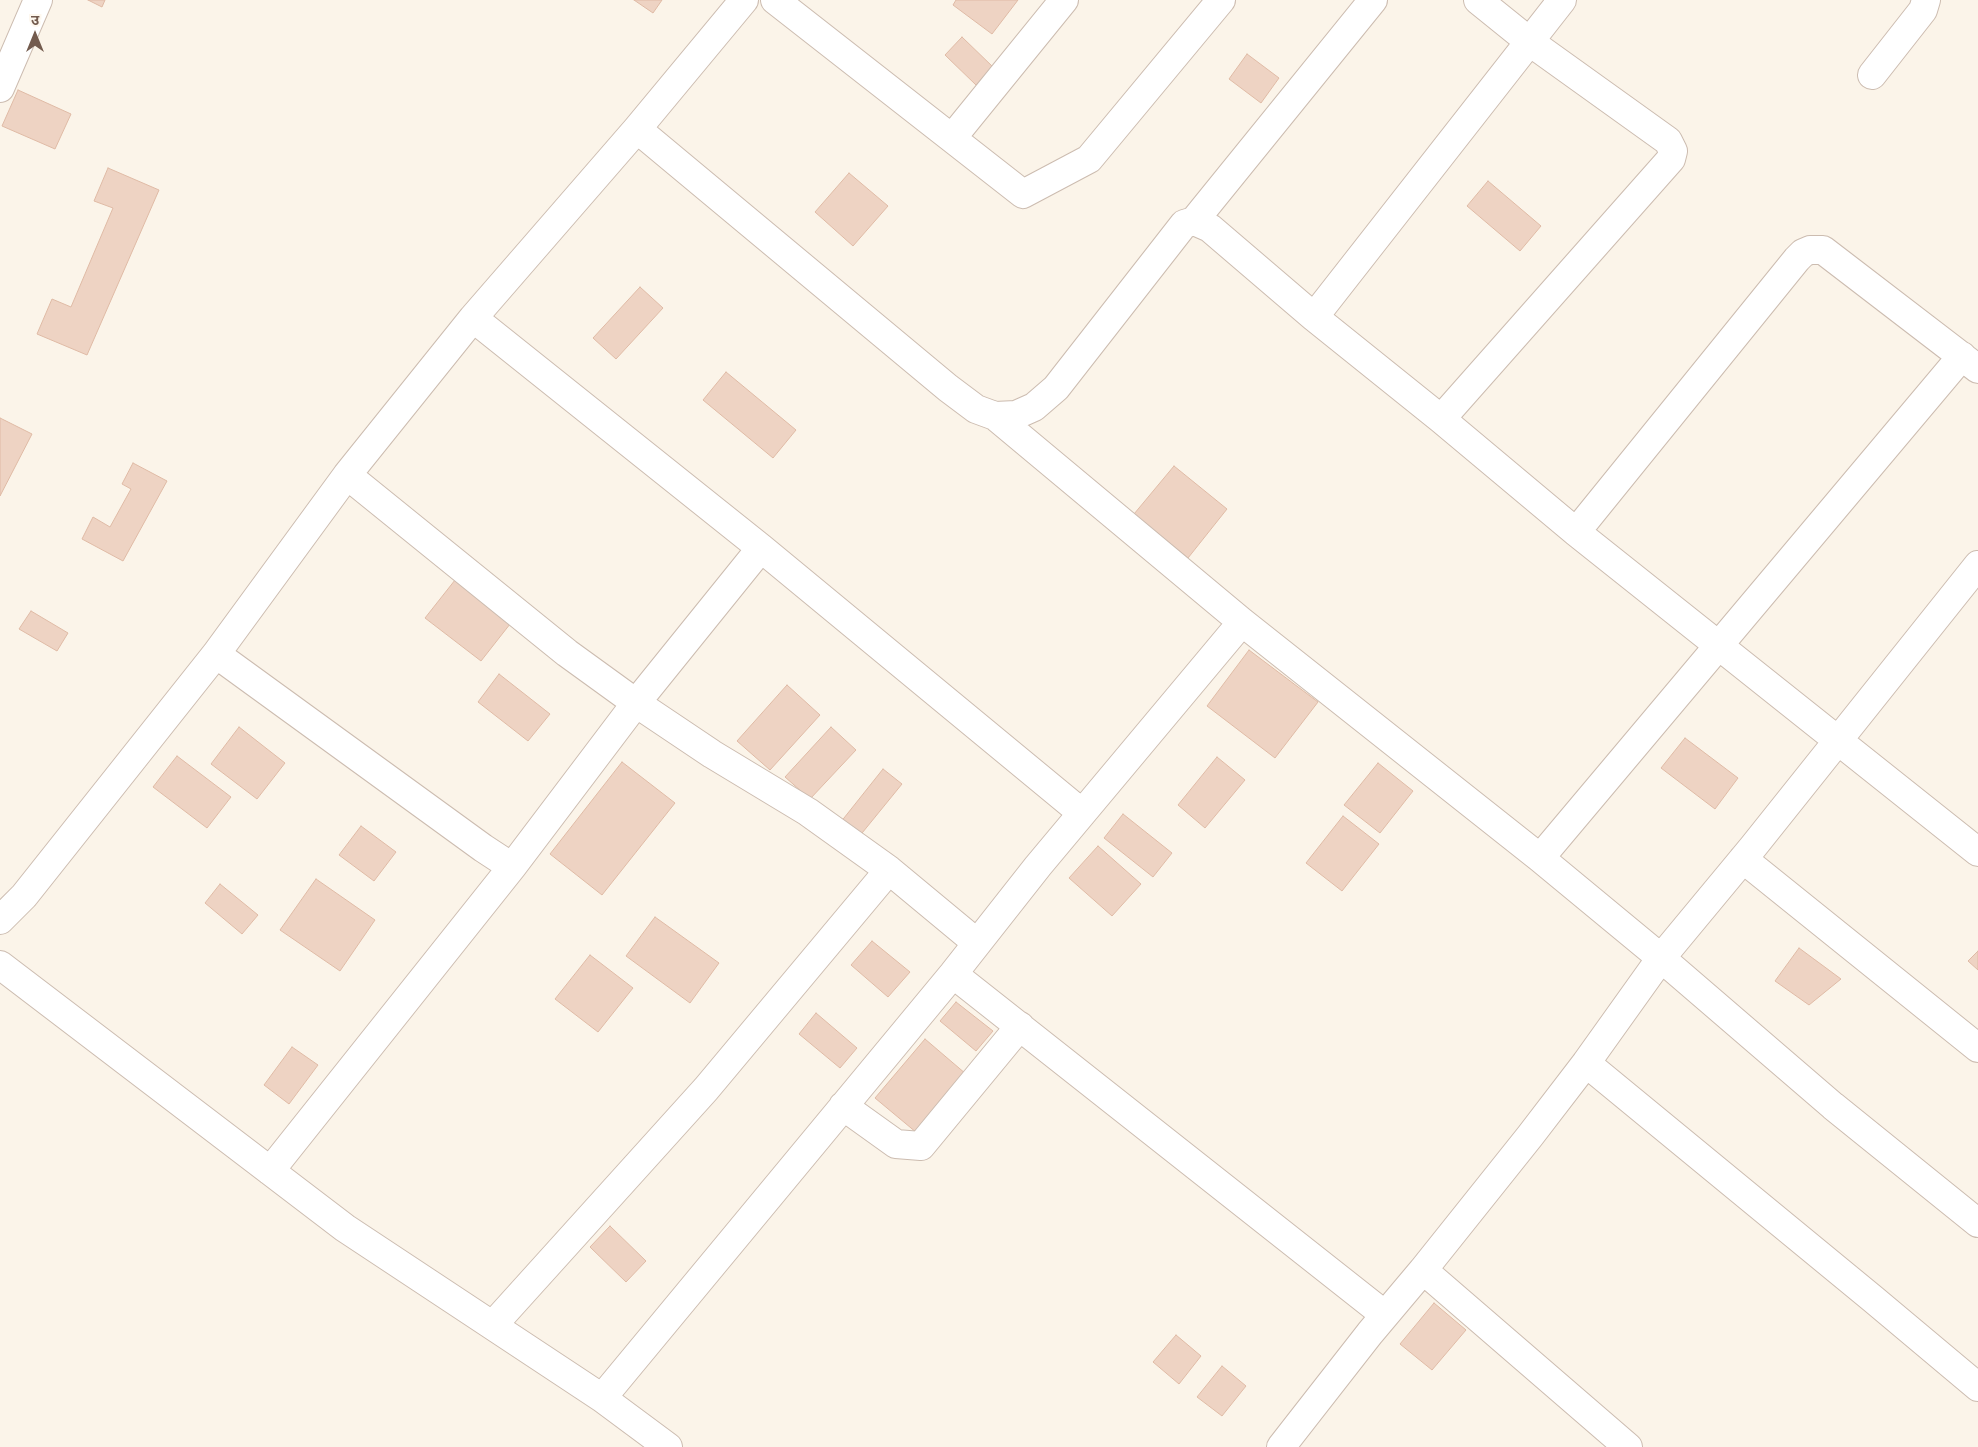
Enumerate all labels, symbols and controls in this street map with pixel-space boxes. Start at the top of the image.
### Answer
north arrow [10,10,60,60]
text: उ [31,12,39,28]

